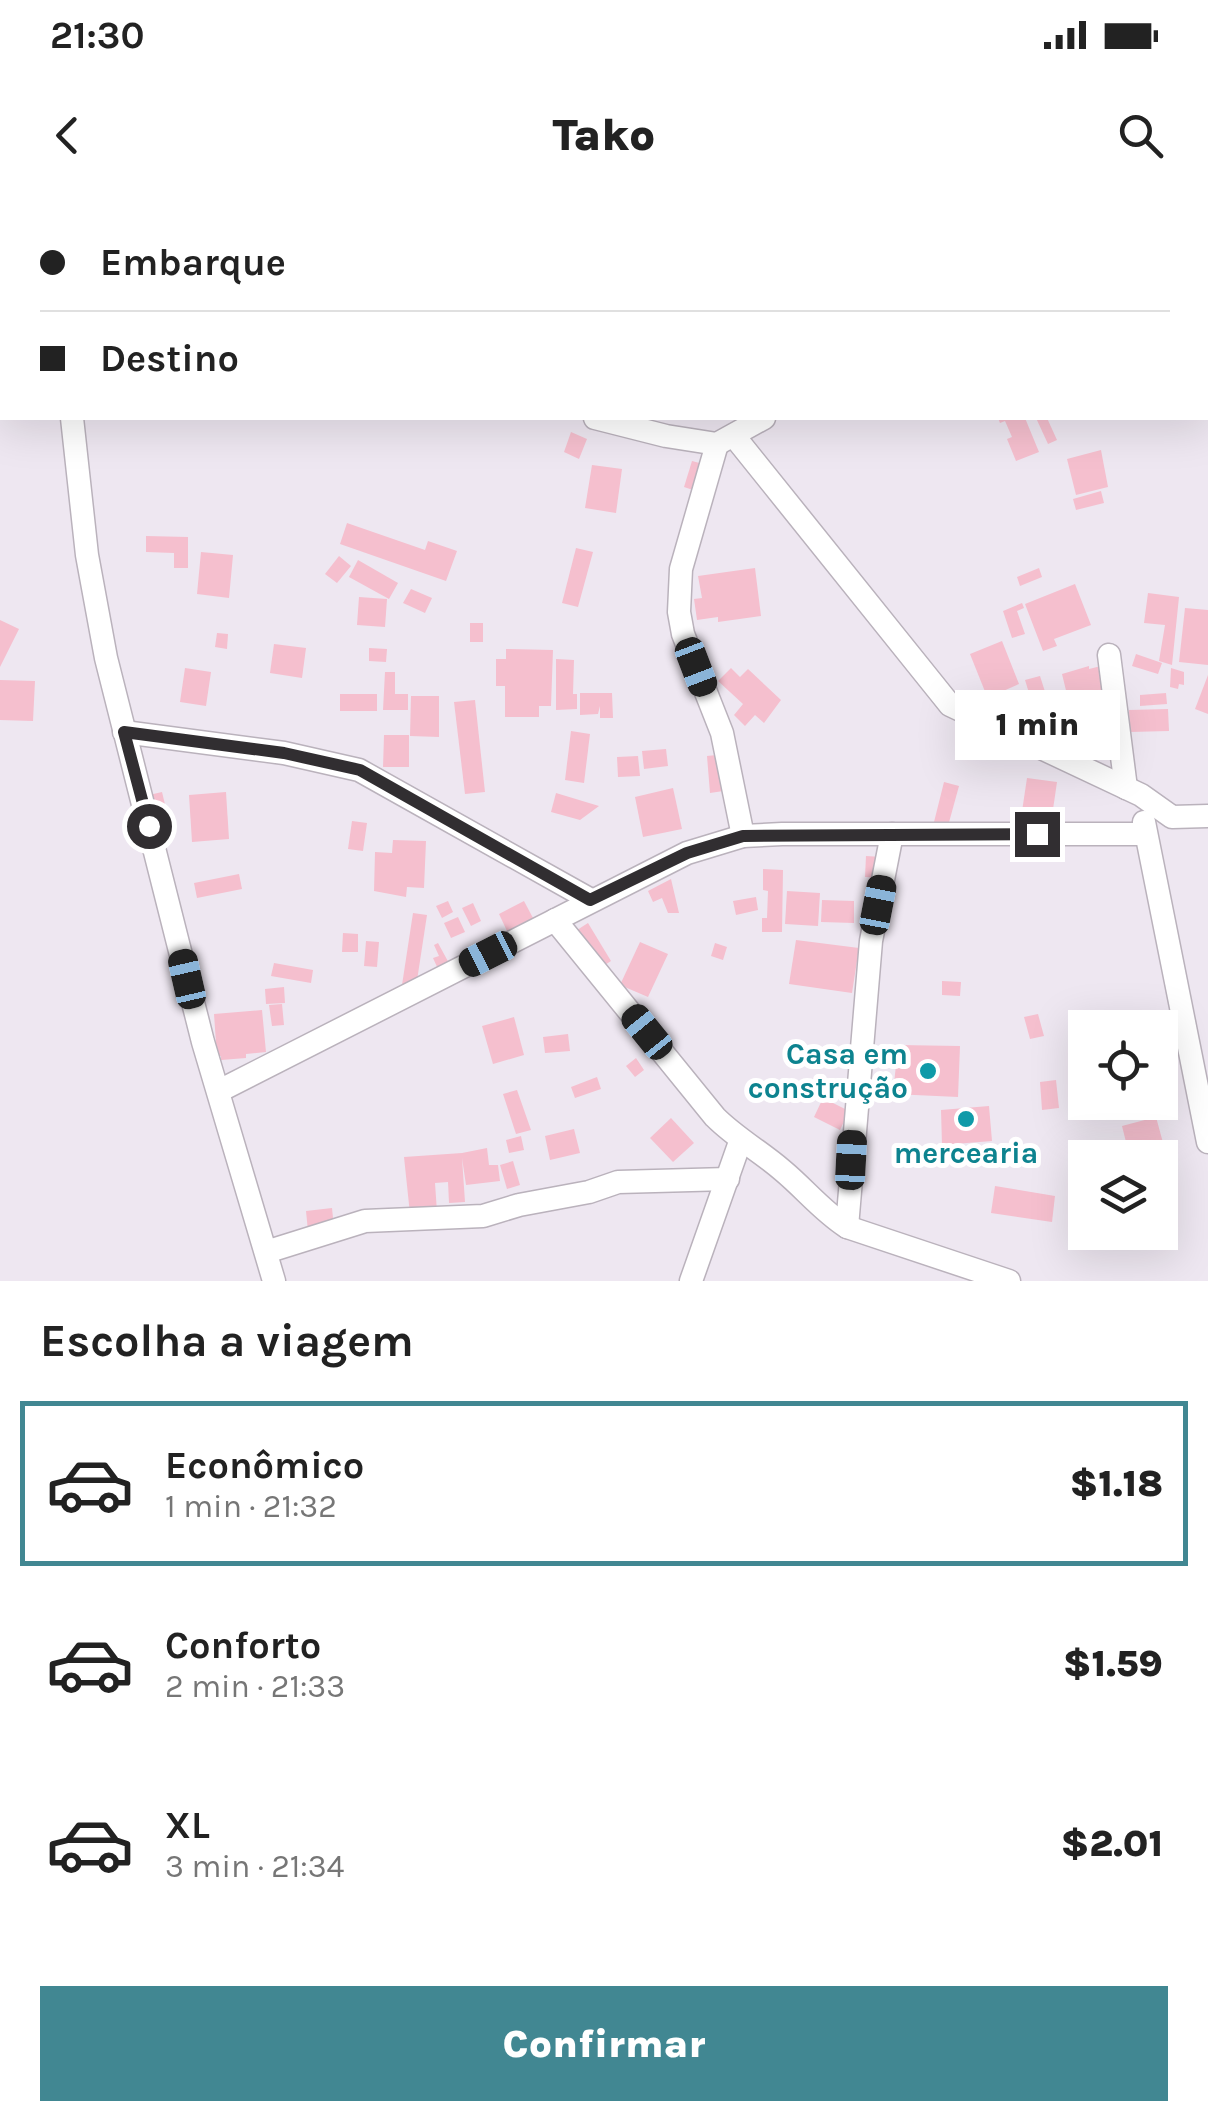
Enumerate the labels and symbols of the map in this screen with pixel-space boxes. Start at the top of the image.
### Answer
car [671,634,721,700]
callout: 1 min [954,689,1120,759]
route start [127,804,172,849]
route end [1015,812,1060,857]
car [858,873,898,937]
car [454,927,522,981]
car [166,946,208,1012]
car [616,999,678,1065]
place label: Casa em construção [748,1036,908,1106]
marker: Casa em construção [917,1060,939,1082]
marker: mercearia [955,1108,977,1130]
car [834,1129,868,1191]
place label: mercearia [894,1135,1038,1171]

